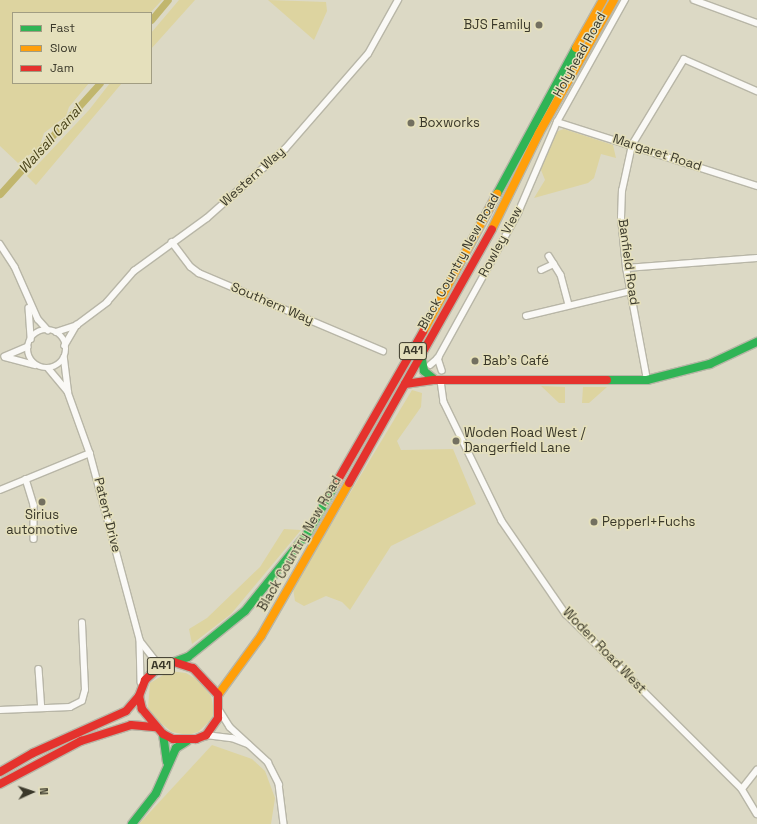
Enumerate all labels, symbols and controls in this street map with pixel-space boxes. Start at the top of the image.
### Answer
street label: Holyhead Road [550,10,610,100]
legend [12,12,152,84]
place label: BJS Family [463,17,531,33]
text: Fast [50,20,75,36]
marker: BJS Family [534,20,544,30]
text: Slow [50,40,77,56]
text: Jam [50,60,74,76]
water label: Walsall Canal [15,101,85,177]
place label: Boxworks [419,115,480,131]
marker: Boxworks [406,118,416,128]
street label: Margaret Road [611,131,703,175]
street label: Western Way [217,144,289,210]
street label: Black Country New Road [415,191,503,333]
street label: Rowley View [476,204,526,280]
street label: Banfield Road [614,218,642,306]
street label: Southern Way [228,280,316,328]
road number: A41 [398,341,428,361]
place label: Bab's Café [483,353,549,369]
marker: Bab's Café [470,356,480,366]
place label: Woden Road West / Dangerfield Lane [464,426,586,457]
marker: Woden Road West / Dangerfield Lane [451,436,461,446]
street label: Black Country New Road [255,474,345,614]
street label: Patent Drive [90,476,124,554]
marker: Sirius automotive [37,497,47,507]
place label: Sirius automotive [6,508,78,539]
place label: Pepperl+Fuchs [602,514,695,530]
marker: Pepperl+Fuchs [589,517,599,527]
street label: Woden Road West [559,605,649,697]
road number: A41 [146,656,176,676]
north arrow [12,772,52,812]
text: N [37,787,51,795]

